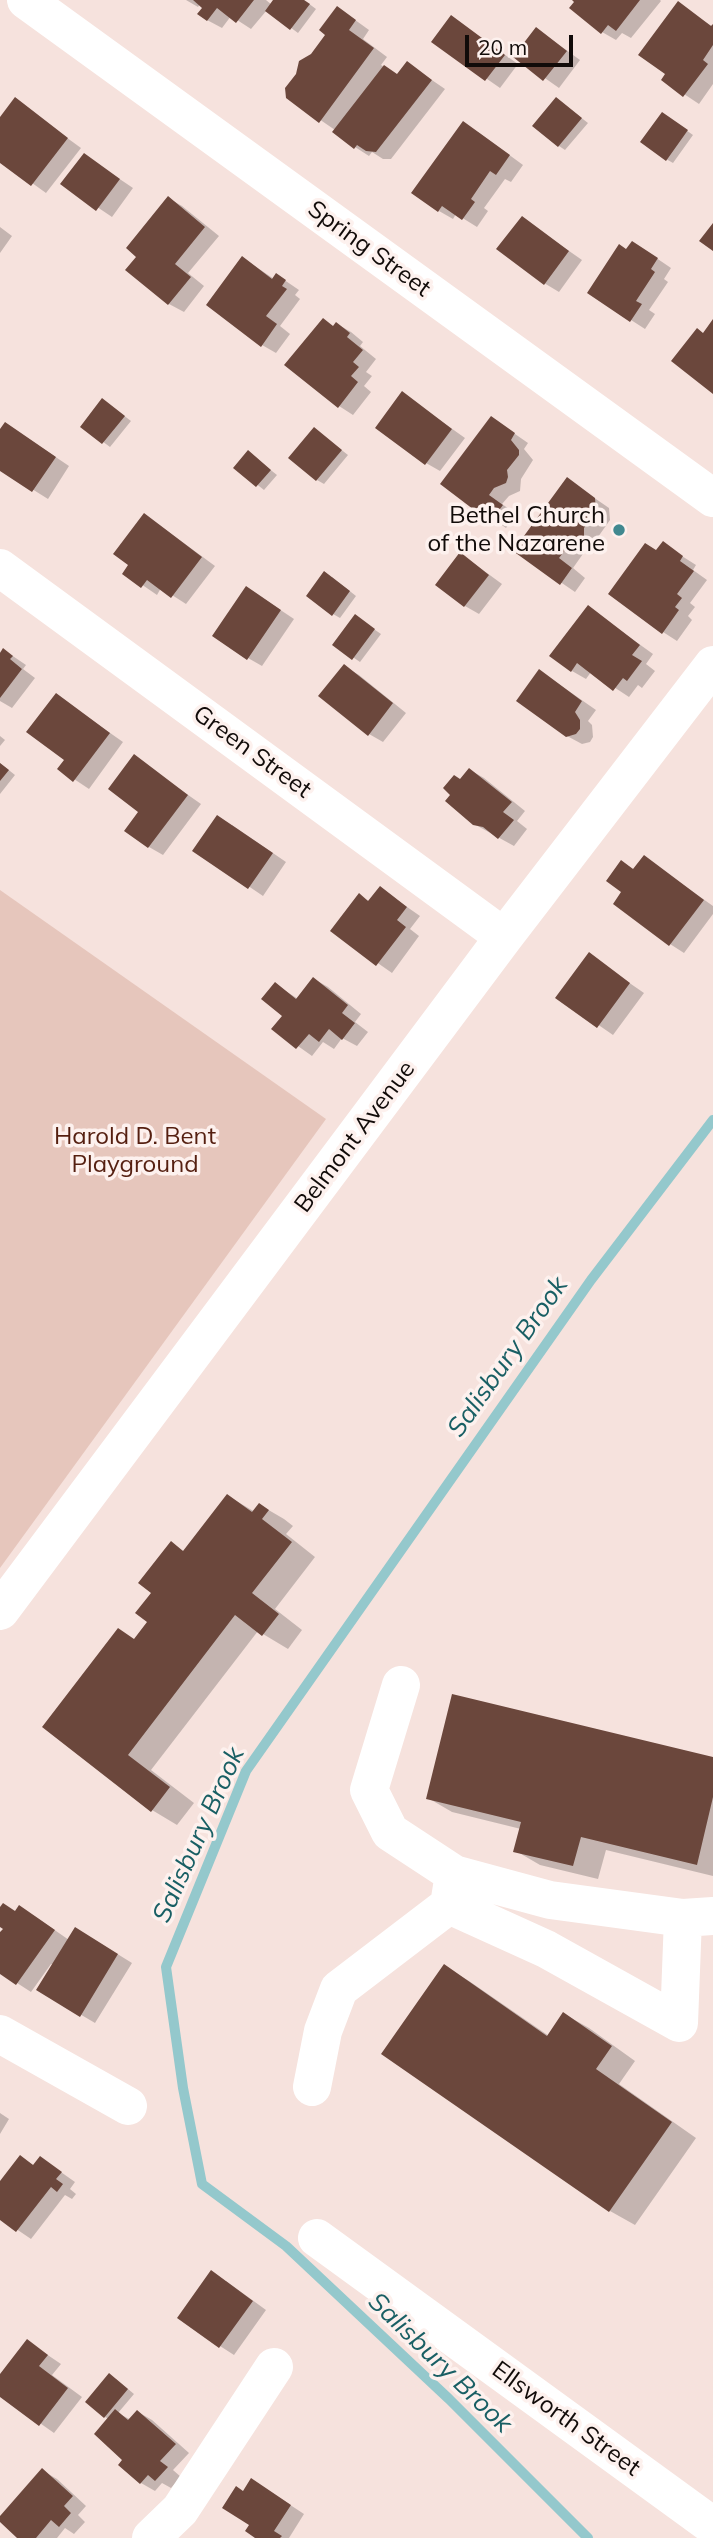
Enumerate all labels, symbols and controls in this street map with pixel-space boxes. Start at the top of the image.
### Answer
scale bar [468,21,576,65]
text: 20 m [478,34,527,60]
street label: Spring Street [302,195,436,303]
place label: Bethel Church of the Nazarene [427,502,605,558]
marker: Bethel Church of the Nazarene [611,522,627,538]
street label: Green Street [187,700,317,804]
street label: Belmont Avenue [289,1056,421,1218]
park label: Harold D. Bent Playground [54,1123,216,1179]
water label: Salisbury Brook [441,1271,575,1443]
water label: Salisbury Brook [146,1743,252,1927]
water label: Salisbury Brook [361,2286,519,2440]
street label: Ellsworth Street [486,2356,646,2482]

